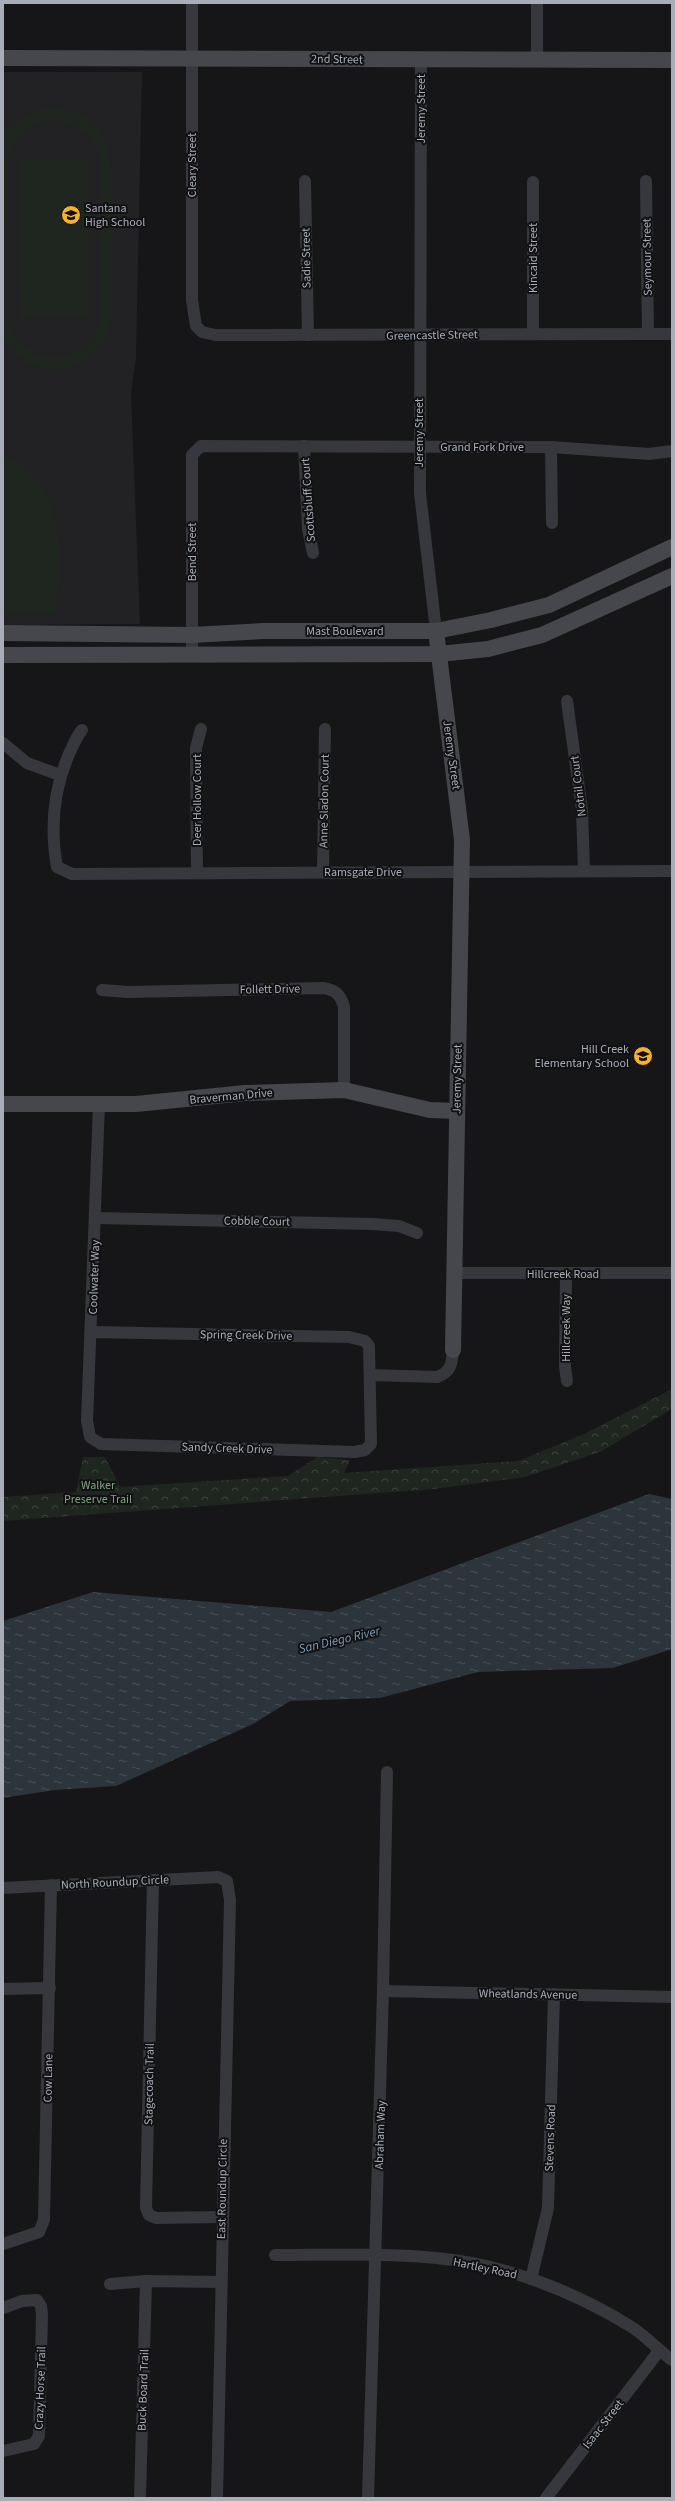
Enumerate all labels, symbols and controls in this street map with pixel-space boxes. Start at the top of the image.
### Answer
street label: 2nd Street [311,51,363,68]
street label: Jeremy Street [413,74,430,144]
street label: Cleary Street [184,133,201,197]
place label: Santana High School [85,200,145,231]
school or university icon: Santana High School [60,204,82,226]
street label: Seymour Street [638,218,657,296]
street label: Kincaid Street [525,223,542,293]
street label: Sadie Street [297,228,316,288]
street label: Greencastle Street [386,326,478,345]
street label: Jeremy Street [411,398,428,468]
street label: Grand Fork Drive [440,439,524,456]
street label: Scottsbluff Court [297,457,320,543]
street label: Bend Street [184,523,201,581]
street label: Mast Boulevard [306,623,384,640]
street label: Jeremy Street [438,719,465,791]
street label: Deer Hollow Court [189,754,206,846]
street label: Anne Sladon Court [315,754,334,848]
street label: Notnil Court [566,755,591,817]
street label: Ramsgate Drive [324,864,402,881]
street label: Follett Drive [240,980,300,999]
place label: Hill Creek Elementary School [534,1041,629,1072]
street label: Jeremy Street [448,1044,467,1114]
school or university icon: Hill Creek Elementary School [632,1045,654,1067]
street label: Braverman Drive [189,1084,273,1109]
street label: Cobble Court [224,1212,290,1231]
street label: Coolwater Way [85,1239,104,1315]
street label: Hillcreek Road [527,1266,599,1283]
street label: Hillcreek Way [558,1294,575,1362]
street label: Spring Creek Drive [200,1326,292,1345]
street label: Sandy Creek Drive [181,1438,273,1459]
park label: Walker Preserve Trail [64,1477,132,1508]
water label: San Diego River [297,1622,382,1658]
street label: North Roundup Circle [60,1871,170,1894]
street label: Wheatlands Avenue [479,1985,577,2004]
street label: Stagecoach Trail [140,2043,159,2125]
street label: Cow Lane [40,2053,57,2103]
street label: Abraham Way [371,2100,390,2170]
street label: Stevens Road [541,2104,560,2172]
street label: East Roundup Circle [213,2139,232,2239]
street label: Hartley Road [451,2253,518,2284]
street label: Crazy Horse Trail [31,2346,50,2430]
street label: Buck Board Trail [134,2349,153,2431]
street label: Isaac Street [579,2396,628,2452]

